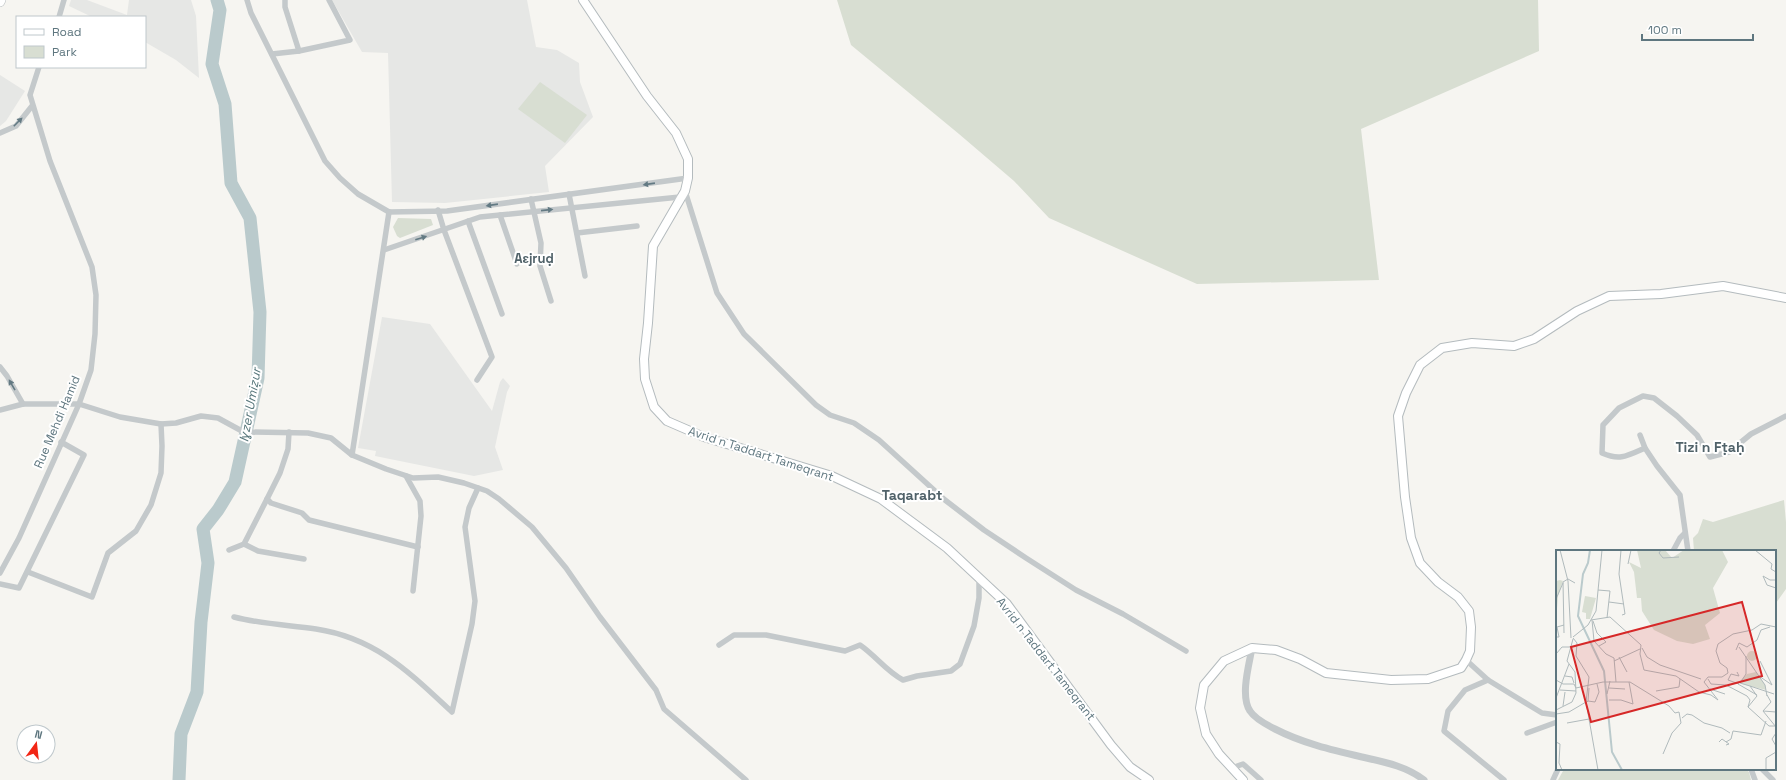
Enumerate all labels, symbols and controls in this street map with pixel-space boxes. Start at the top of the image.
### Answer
legend [16,16,146,68]
scale bar [1642,16,1753,42]
text: 100 m [1648,22,1682,38]
text: Road [52,24,81,40]
text: Park [52,44,77,60]
one-way arrow [13,117,23,127]
one-way arrow [643,181,655,187]
one-way arrow [486,201,499,208]
one-way arrow [541,206,553,213]
one-way arrow [416,235,428,241]
district label: Aɛjruḍ [514,250,554,267]
water label: Iɣzer Umiẓur [235,365,265,443]
street label: Rue Mehdi Hamid [30,373,84,471]
one-way arrow [9,379,16,391]
street label: Avrid n Taddart Tameqrant [686,423,836,485]
district label: Tizi n Fṭaḥ [1675,438,1745,456]
district label: Taqarabt [882,486,942,504]
inset map [1556,550,1776,770]
street label: Avrid n Taddart Tameqrant [993,594,1099,724]
north arrow [16,724,56,764]
text: N [33,727,44,742]

